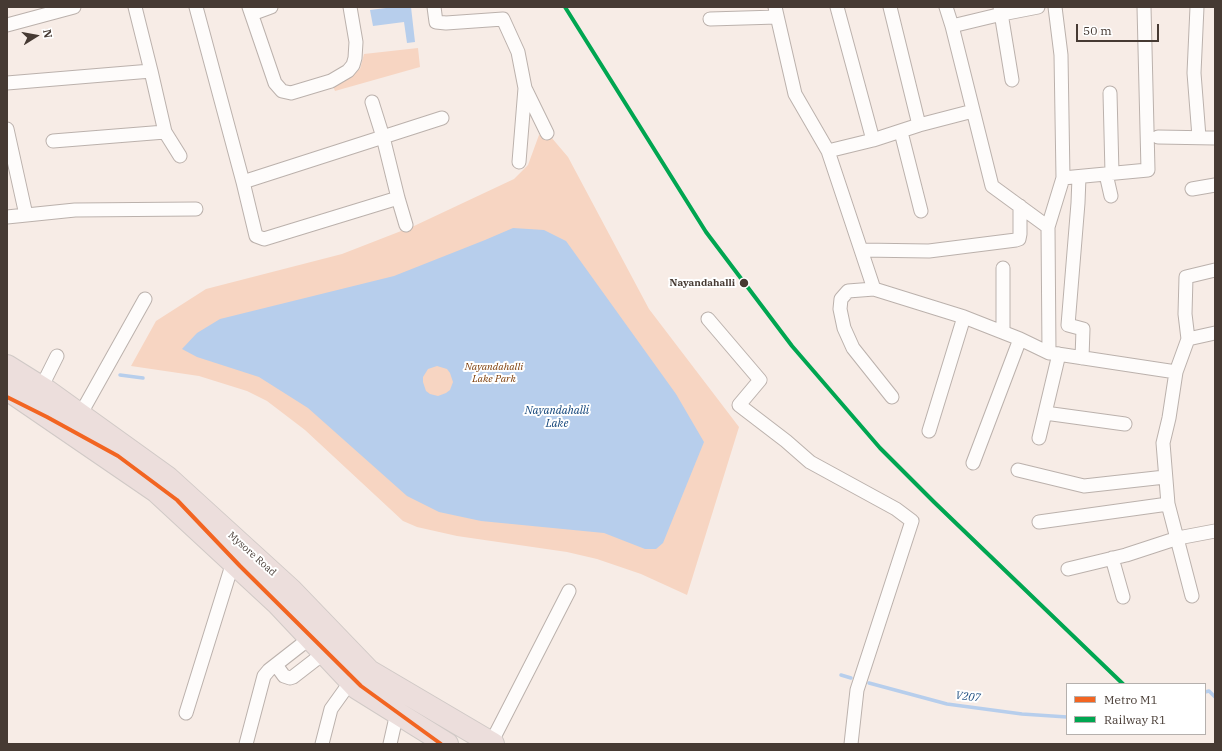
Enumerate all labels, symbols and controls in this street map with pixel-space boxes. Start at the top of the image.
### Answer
north arrow [16,16,56,56]
scale bar [1078,16,1161,42]
text: 50 m [1083,23,1112,38]
text: N [40,28,55,39]
place label: Nayandahalli [670,277,735,289]
marker: Nayandahalli [738,277,750,289]
park label: Nayandahalli Lake Park [465,361,523,384]
water label: Nayandahalli Lake [525,404,589,430]
street label: Mysore Road [226,529,278,579]
legend [1066,683,1206,735]
water label: V207 [955,689,981,705]
text: Metro M1 [1104,692,1158,707]
text: Railway R1 [1104,712,1166,727]

